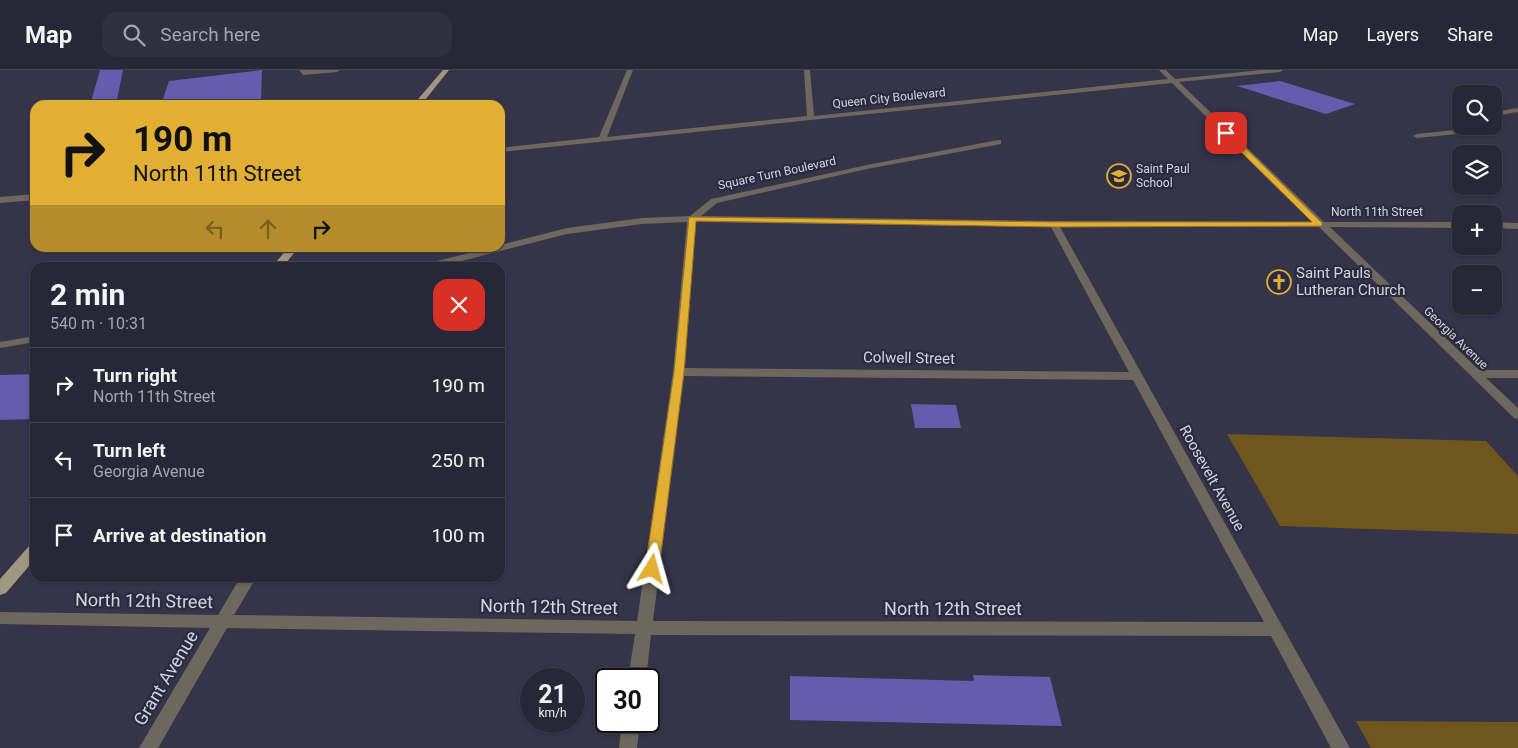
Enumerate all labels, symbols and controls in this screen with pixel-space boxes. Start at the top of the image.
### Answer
search box [102,12,452,57]
text: Map [25,21,72,49]
icon: search [120,21,148,49]
text: Search here [160,23,260,46]
text: Map [1303,24,1338,45]
text: Layers [1366,24,1419,45]
text: Share [1447,24,1493,45]
street label: Queen City Boulevard [832,85,946,111]
map controls [1452,85,1502,315]
button: search [1452,85,1502,135]
pin [1205,112,1247,154]
text: 190 m [133,119,232,160]
icon: arrive [1212,119,1240,147]
icon: right [50,120,115,185]
button: layers [1452,145,1502,195]
street label: Square Turn Boulevard [717,154,837,192]
text: North 11th Street [133,161,302,186]
place label: Saint Paul School [1136,162,1190,190]
school or university icon: Saint Paul School [1106,163,1132,189]
street label: North 11th Street [1331,205,1423,219]
button: + [1452,205,1502,255]
icon: left [201,215,229,243]
icon: ahead [254,215,282,243]
icon: right [307,215,335,243]
place label: Saint Pauls Lutheran Church [1296,264,1405,299]
button: − [1452,265,1502,315]
church icon: Saint Pauls Lutheran Church [1266,269,1292,295]
text: 2 min [50,277,125,312]
button: close [433,279,485,331]
street label: Georgia Avenue [1421,304,1491,372]
text: 540 m · 10:31 [50,314,147,333]
street label: Colwell Street [863,348,955,368]
text: Turn right [93,364,177,387]
icon: right [50,371,78,399]
text: 190 m [432,374,485,397]
text: North 11th Street [93,387,216,406]
street label: Roosevelt Avenue [1175,422,1249,534]
text: Turn left [93,439,166,462]
icon: left [50,446,78,474]
text: 250 m [432,449,485,472]
text: Georgia Avenue [93,462,205,481]
icon: arrive [50,521,78,549]
text: Arrive at destination [93,524,266,547]
text: 100 m [432,524,485,547]
position arrow [625,542,677,594]
street label: North 12th Street [75,589,213,612]
street label: North 12th Street [480,595,618,618]
street label: North 12th Street [884,598,1022,619]
street label: Grant Avenue [129,626,202,729]
speed limit sign: 30 [595,668,660,733]
text: 21 [538,680,567,709]
text: km/h [538,706,567,720]

